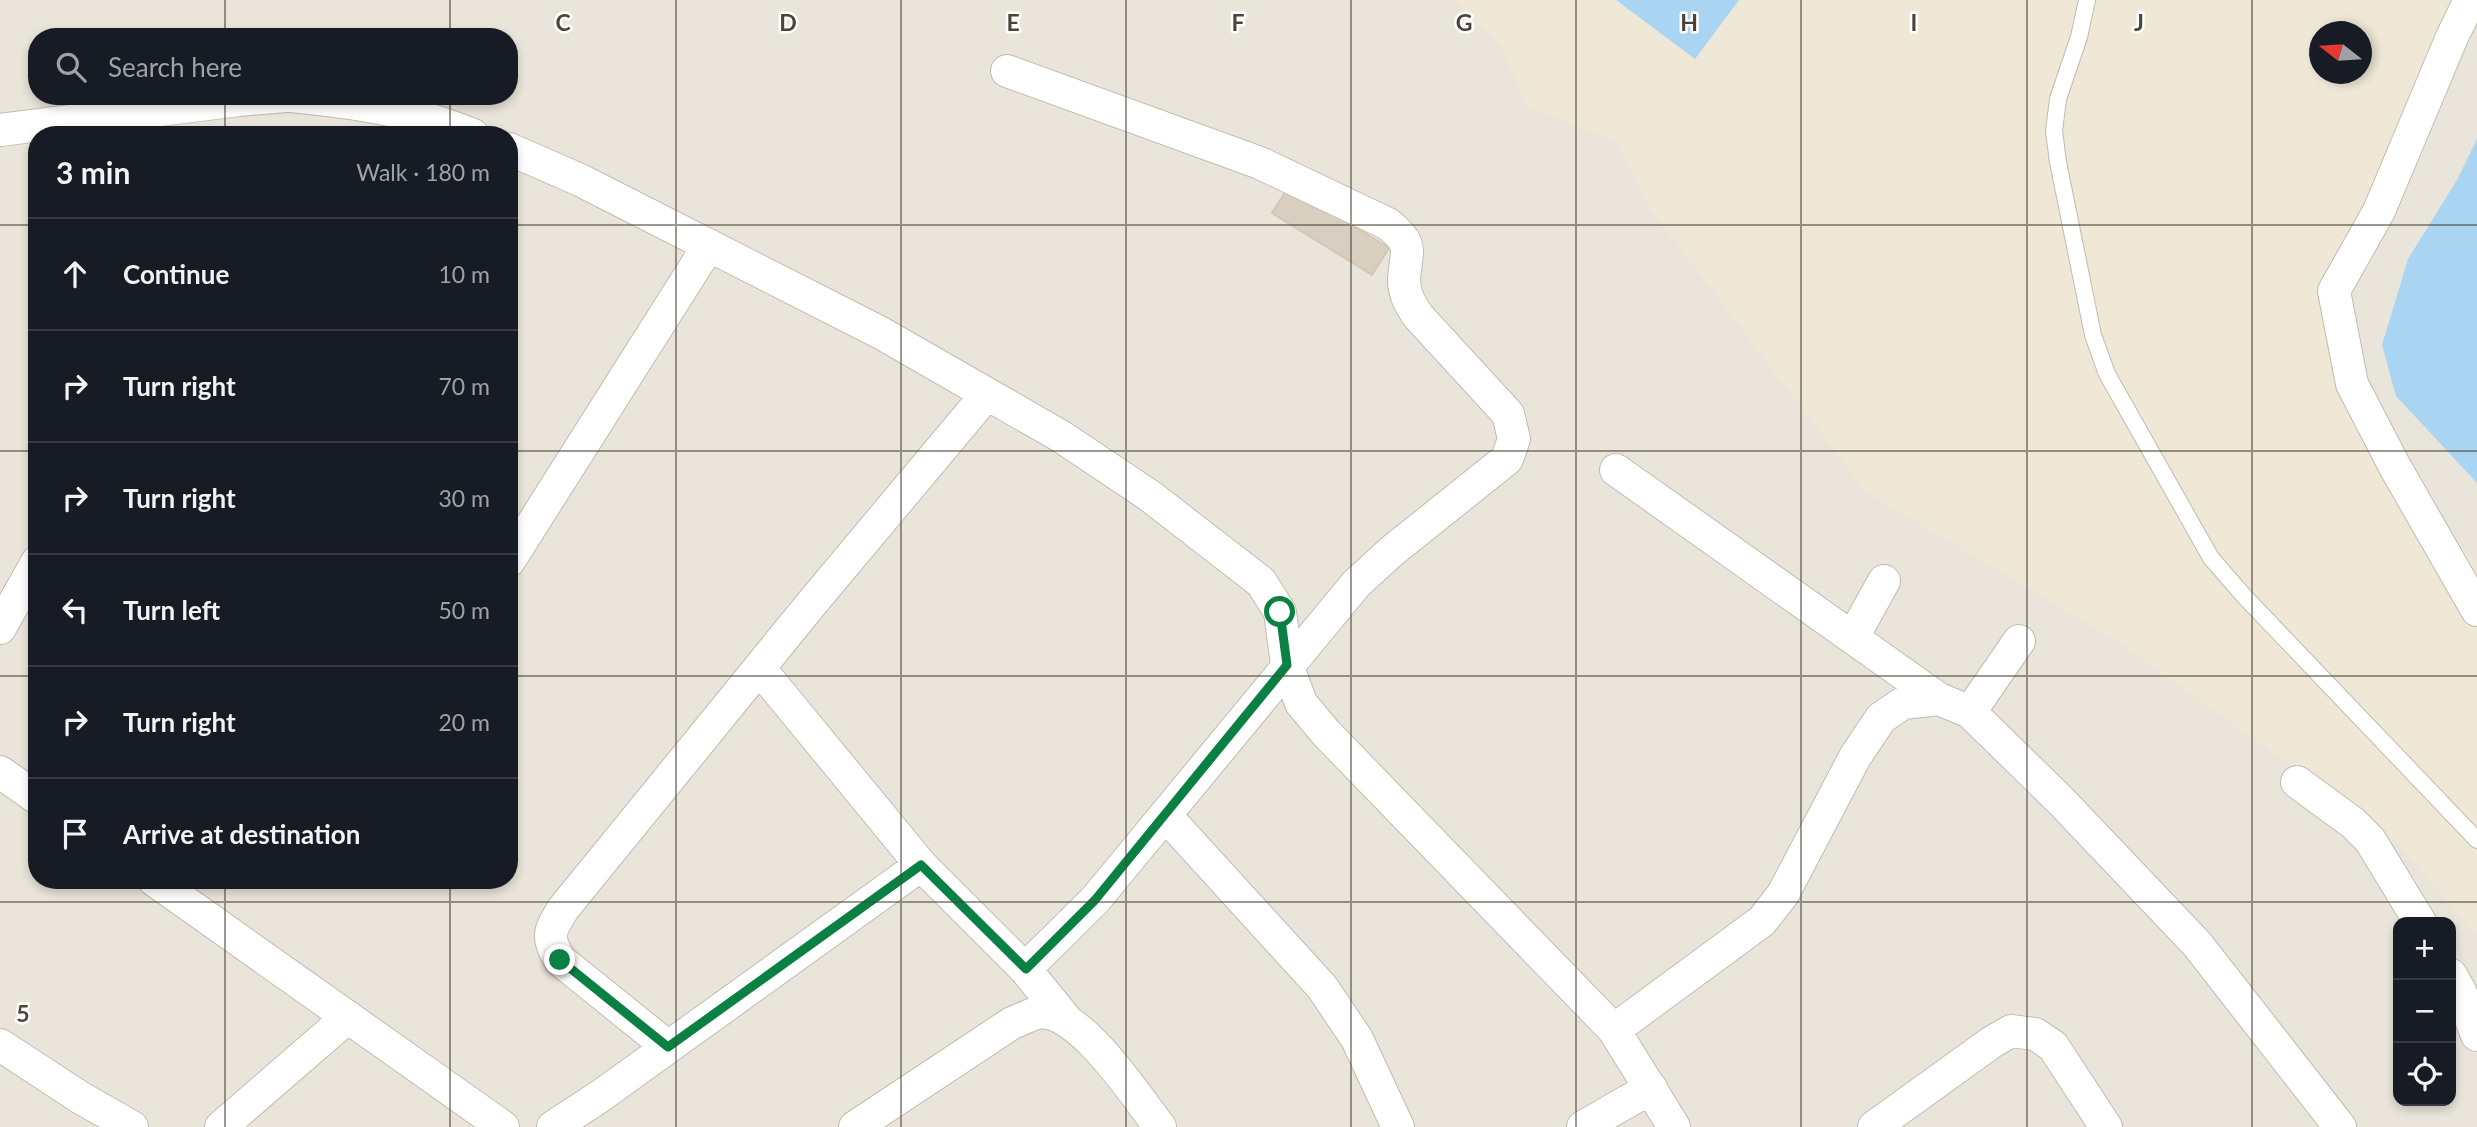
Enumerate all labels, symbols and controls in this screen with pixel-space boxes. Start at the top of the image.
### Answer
text: C [555,8,571,36]
text: D [779,8,797,36]
text: E [1006,8,1020,36]
text: F [1231,8,1245,36]
text: G [1456,8,1472,36]
text: H [1680,8,1698,36]
text: I [1911,8,1917,36]
text: J [2134,8,2144,36]
north arrow [2309,21,2372,84]
search box [28,28,518,105]
icon: search [52,48,90,86]
text: Search here [108,51,242,83]
text: 3 min [56,154,130,190]
text: Walk · 180 m [356,158,490,186]
icon: ahead [56,255,94,293]
text: Continue [123,258,229,290]
text: 10 m [439,260,490,288]
icon: right [56,367,94,405]
text: Turn right [123,370,236,402]
text: 70 m [439,372,490,400]
icon: right [56,479,94,517]
text: Turn right [123,482,236,514]
text: 30 m [439,484,490,512]
icon: left [56,591,94,629]
text: Turn left [123,594,220,626]
text: 50 m [439,596,490,624]
route start [1264,596,1295,627]
icon: right [56,703,94,741]
text: Turn right [123,706,236,738]
text: 20 m [439,708,490,736]
icon: arrive [56,815,94,853]
text: Arrive at destination [123,818,360,850]
map controls [2393,917,2456,1106]
button: + [2393,917,2456,980]
route end [544,944,575,975]
button: − [2393,980,2456,1043]
text: 5 [16,999,30,1027]
button: locate [2393,1043,2456,1106]

